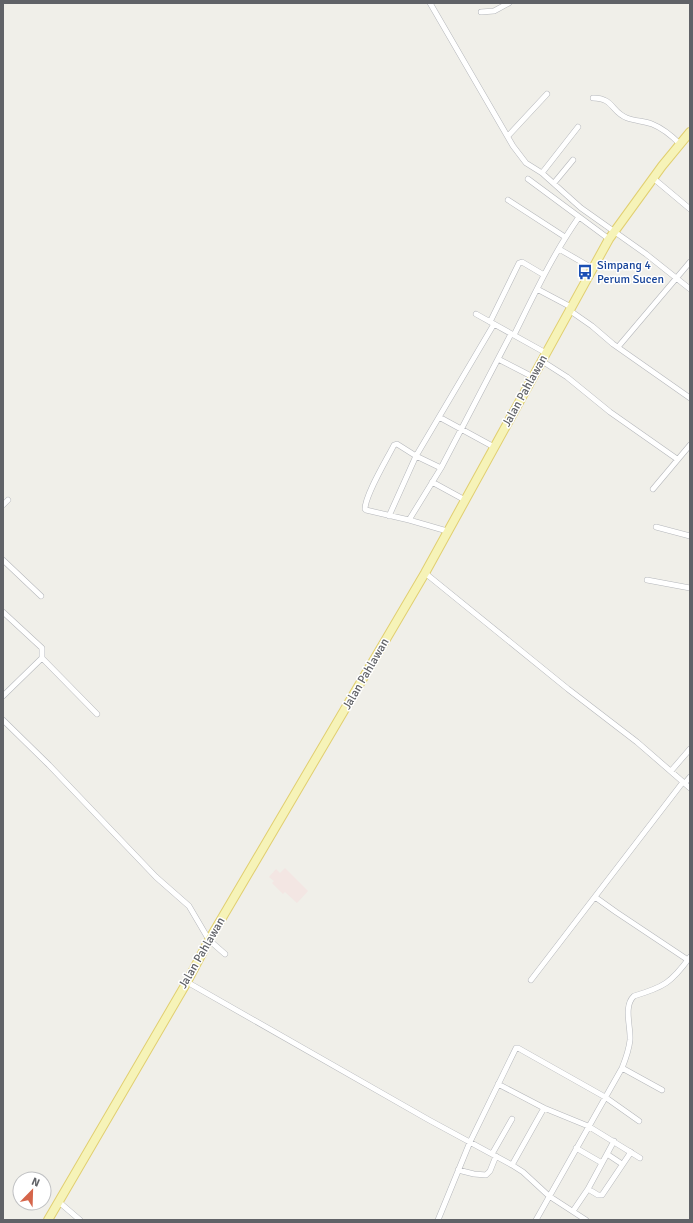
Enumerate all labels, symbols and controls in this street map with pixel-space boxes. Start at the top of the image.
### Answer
place label: Simpang 4 Perum Sucen [597,258,664,287]
bus stop icon: Simpang 4 Perum Sucen [576,263,594,281]
street label: Jalan Pahlawan [499,352,551,430]
street label: Jalan Pahlawan [340,636,392,712]
street label: Jalan Pahlawan [176,915,228,991]
north arrow [12,1171,52,1211]
text: N [30,1175,42,1190]

